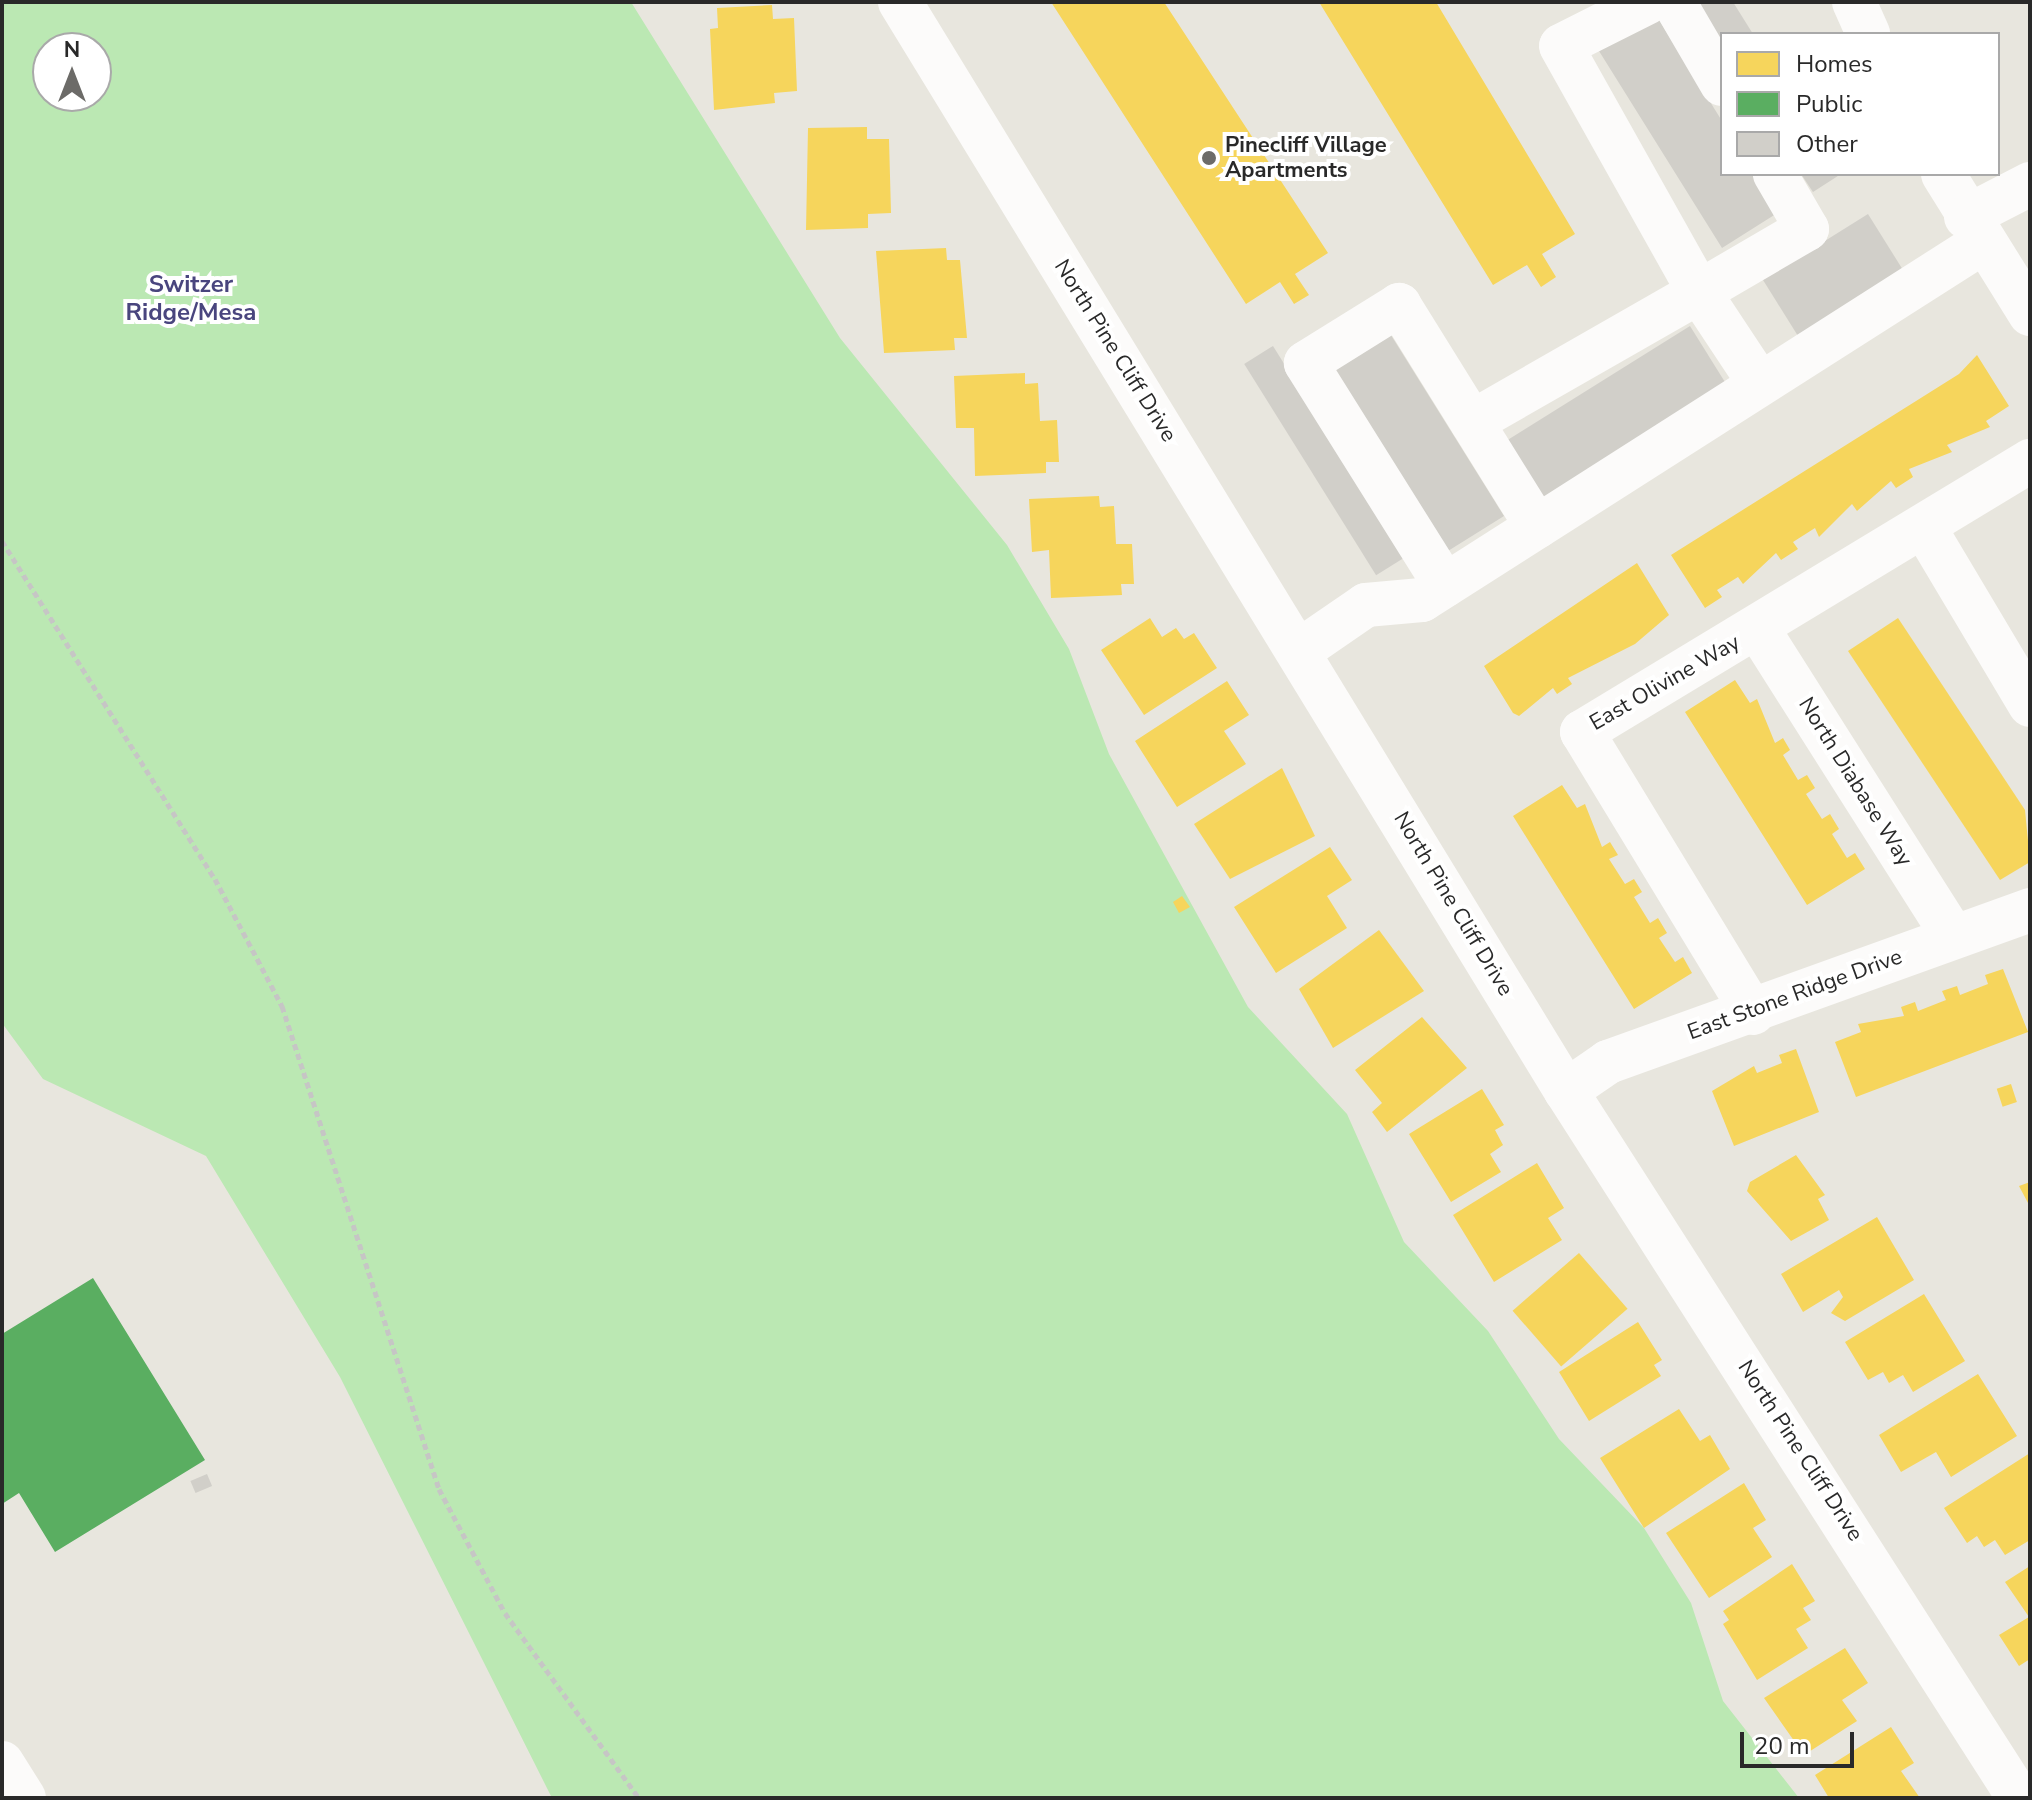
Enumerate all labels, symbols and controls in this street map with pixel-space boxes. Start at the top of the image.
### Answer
north arrow [32,32,112,112]
legend [1720,32,2000,176]
text: N [64,35,80,65]
text: Homes [1796,48,1872,80]
text: Public [1796,88,1862,120]
text: Other [1796,128,1858,160]
place label: Pinecliff Village Apartments [1225,132,1387,184]
marker: Pinecliff Village Apartments [1200,149,1218,167]
street label: North Pine Cliff Drive [1048,255,1182,447]
district label: Switzer Ridge/Mesa [126,271,256,327]
street label: East Olivine Way [1585,629,1745,737]
street label: North Diabase Way [1792,693,1918,871]
street label: North Pine Cliff Drive [1388,807,1518,1001]
street label: East Stone Ridge Drive [1684,944,1906,1046]
street label: North Pine Cliff Drive [1732,1356,1868,1546]
scale bar [1744,1716,1858,1766]
text: 20 m [1754,1730,1810,1762]

